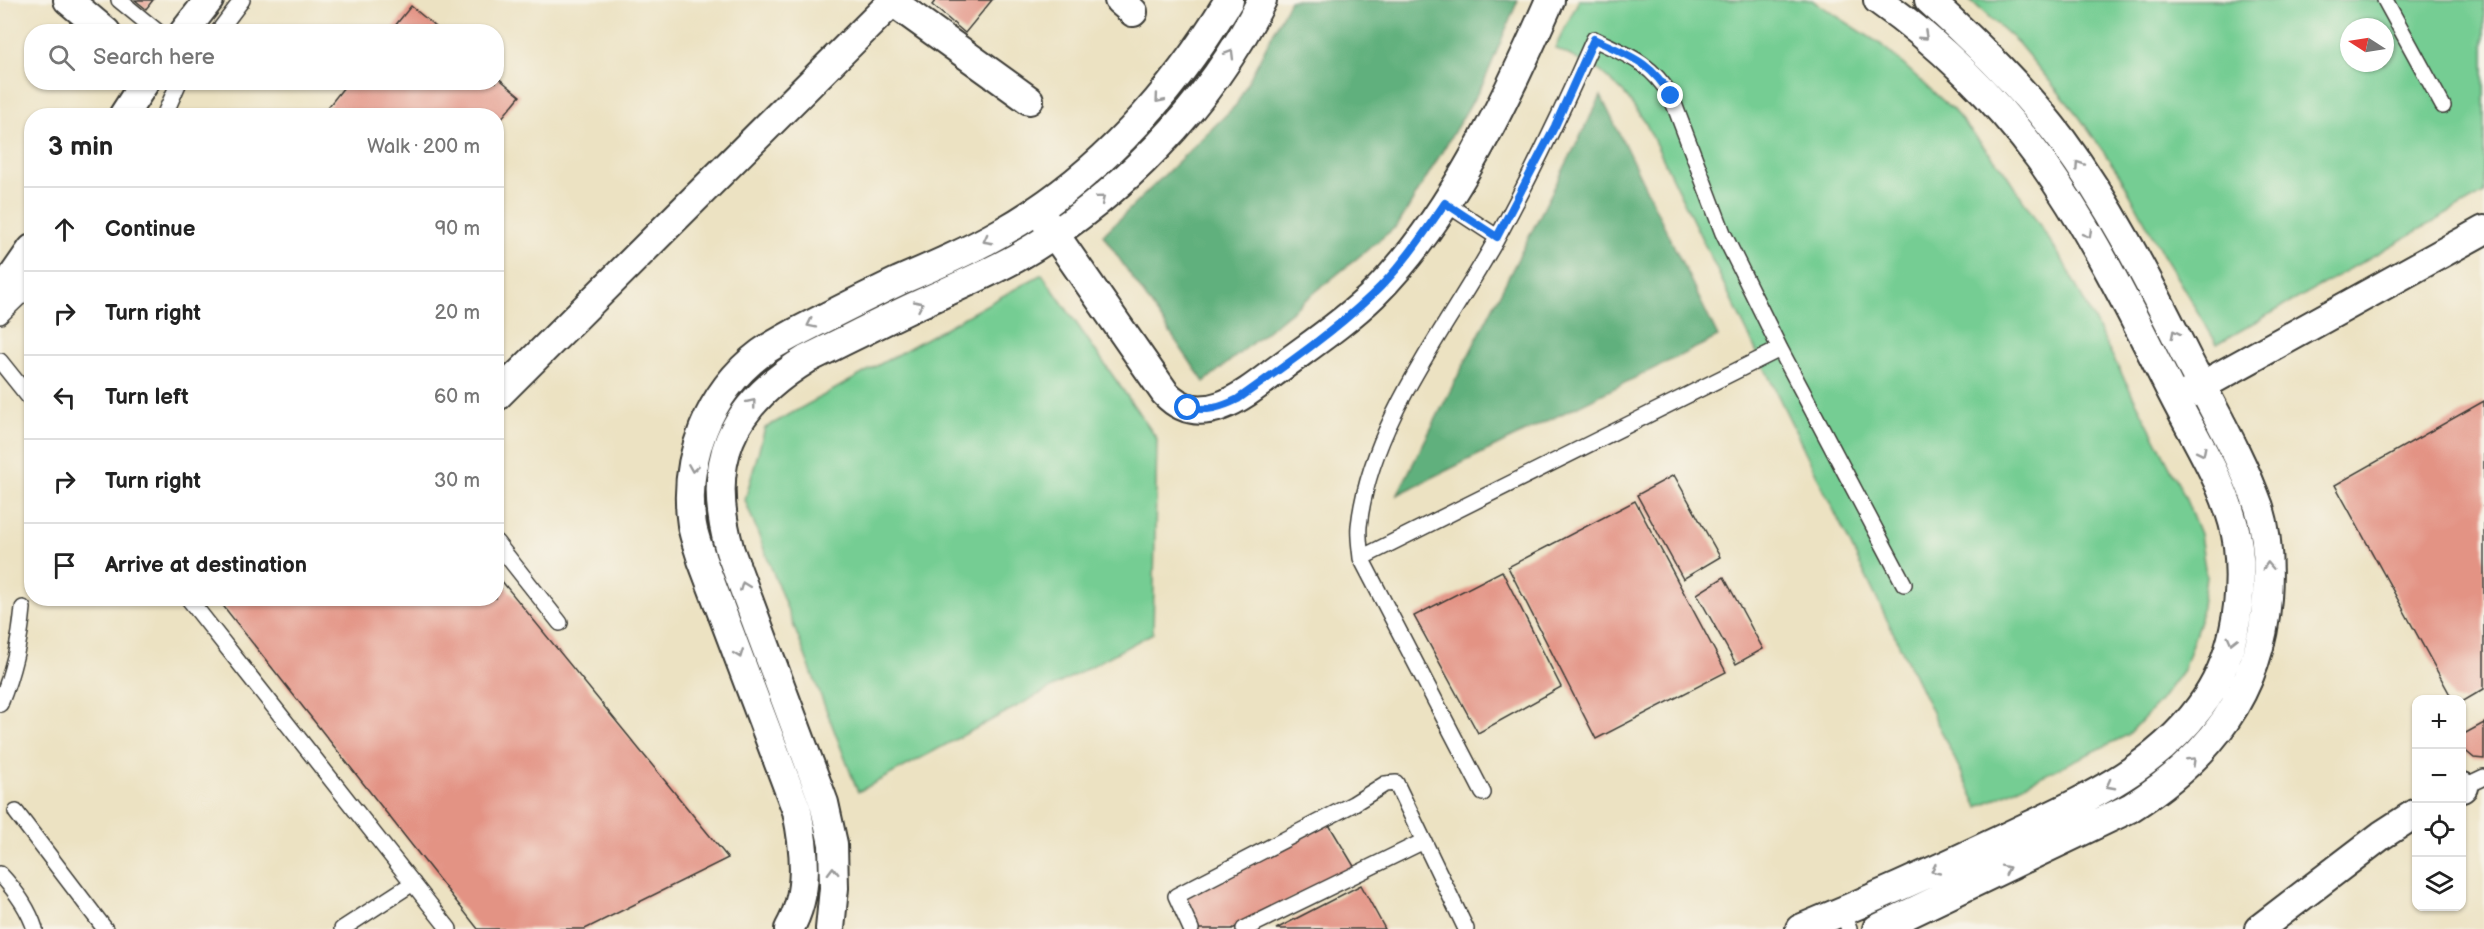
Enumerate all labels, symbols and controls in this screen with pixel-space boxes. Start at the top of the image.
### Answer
north arrow [2340,18,2394,72]
search box [24,24,504,90]
one-way arrow [1917,28,1928,39]
icon: search [45,41,78,74]
text: Search here [93,44,215,71]
one-way arrow [1223,50,1235,60]
route end [1657,82,1683,108]
one-way arrow [1156,92,1167,103]
text: 3 min [48,132,113,163]
text: Walk · 200 m [367,135,480,159]
one-way arrow [2075,161,2086,172]
one-way arrow [1094,196,1105,207]
icon: ahead [48,213,81,246]
text: Continue [105,216,195,243]
text: 90 m [435,217,480,241]
one-way arrow [2080,228,2092,238]
one-way arrow [983,233,994,244]
icon: right [48,297,81,330]
text: Turn right [105,300,201,327]
one-way arrow [912,300,923,312]
text: 20 m [435,301,480,325]
one-way arrow [807,317,818,329]
one-way arrow [2171,330,2182,341]
icon: left [48,381,81,414]
text: Turn left [105,384,189,411]
text: 60 m [434,385,480,409]
route start [1174,394,1200,420]
one-way arrow [745,399,756,410]
one-way arrow [2195,446,2207,457]
one-way arrow [688,463,700,473]
icon: right [48,465,81,498]
text: Turn right [105,468,201,495]
text: 30 m [434,469,480,493]
icon: arrive [48,549,81,582]
text: Arrive at destination [105,552,307,579]
one-way arrow [2261,561,2274,570]
one-way arrow [738,581,751,592]
one-way arrow [2226,635,2239,645]
one-way arrow [731,648,744,659]
map controls [2412,695,2466,911]
button: + [2412,695,2466,749]
button: − [2412,749,2466,803]
one-way arrow [2184,757,2195,768]
one-way arrow [2106,778,2116,789]
button: locate [2412,803,2466,857]
button: layers [2412,857,2466,911]
one-way arrow [1930,863,1941,875]
one-way arrow [2000,864,2011,876]
one-way arrow [827,866,840,875]

